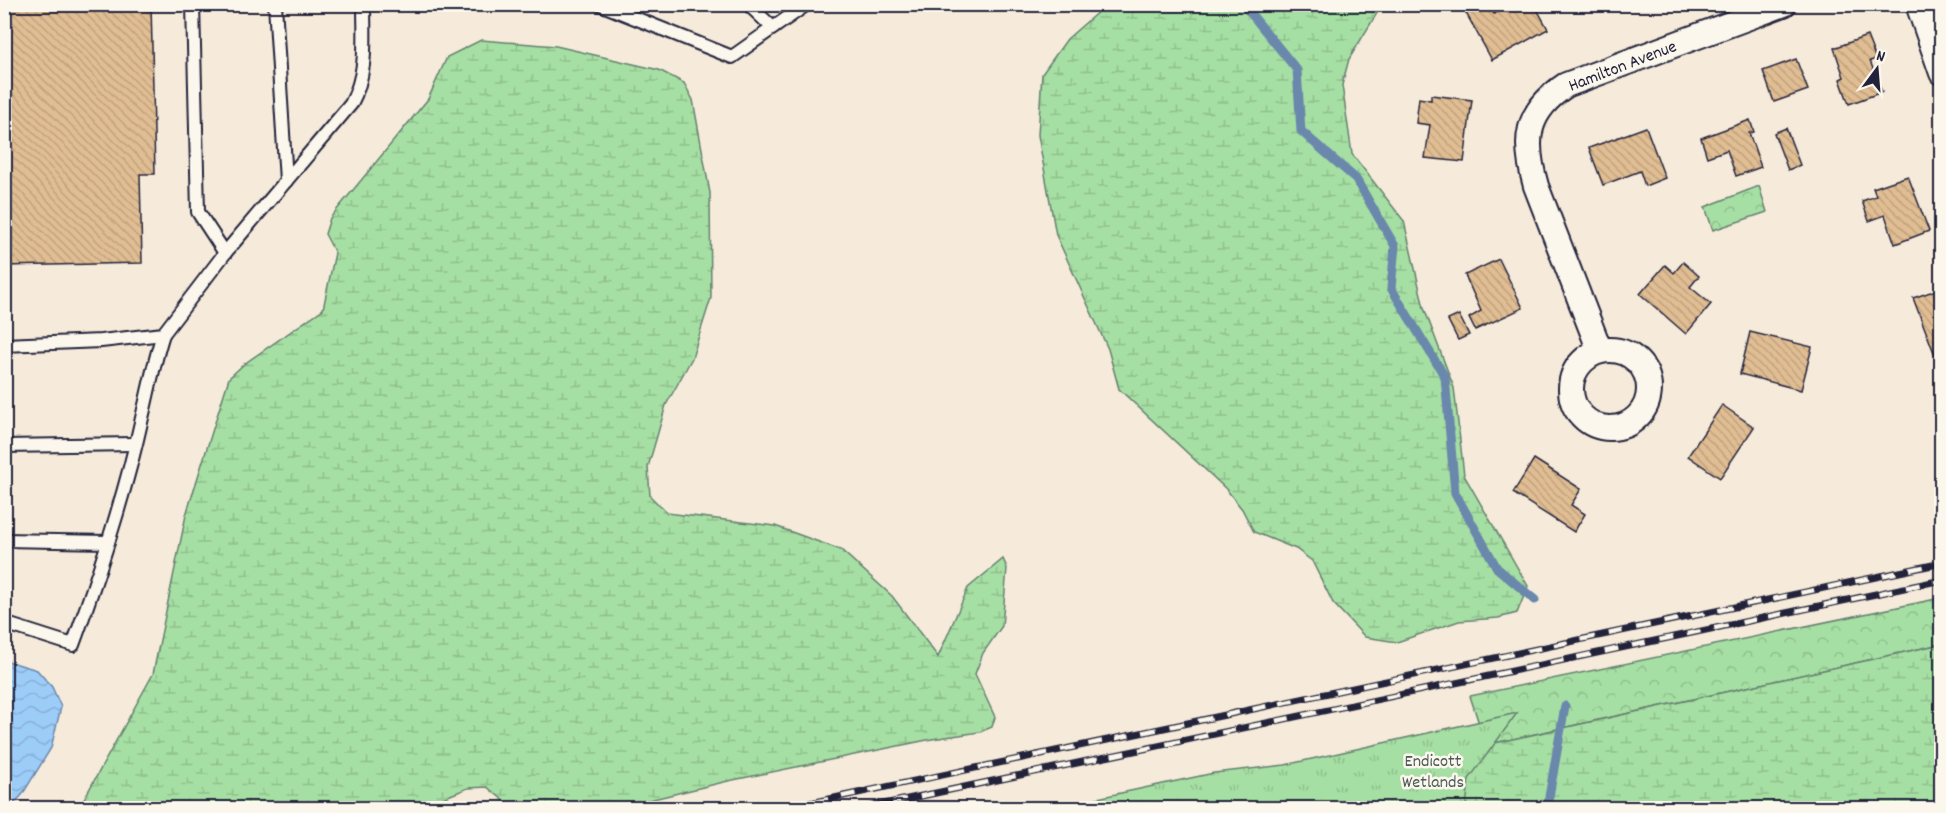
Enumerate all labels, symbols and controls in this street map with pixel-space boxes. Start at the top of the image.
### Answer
street label: Hamilton Avenue [1565,35,1681,99]
north arrow [1847,39,1907,99]
text: N [1873,45,1888,69]
park label: Endicott Wetlands [1402,750,1464,796]

